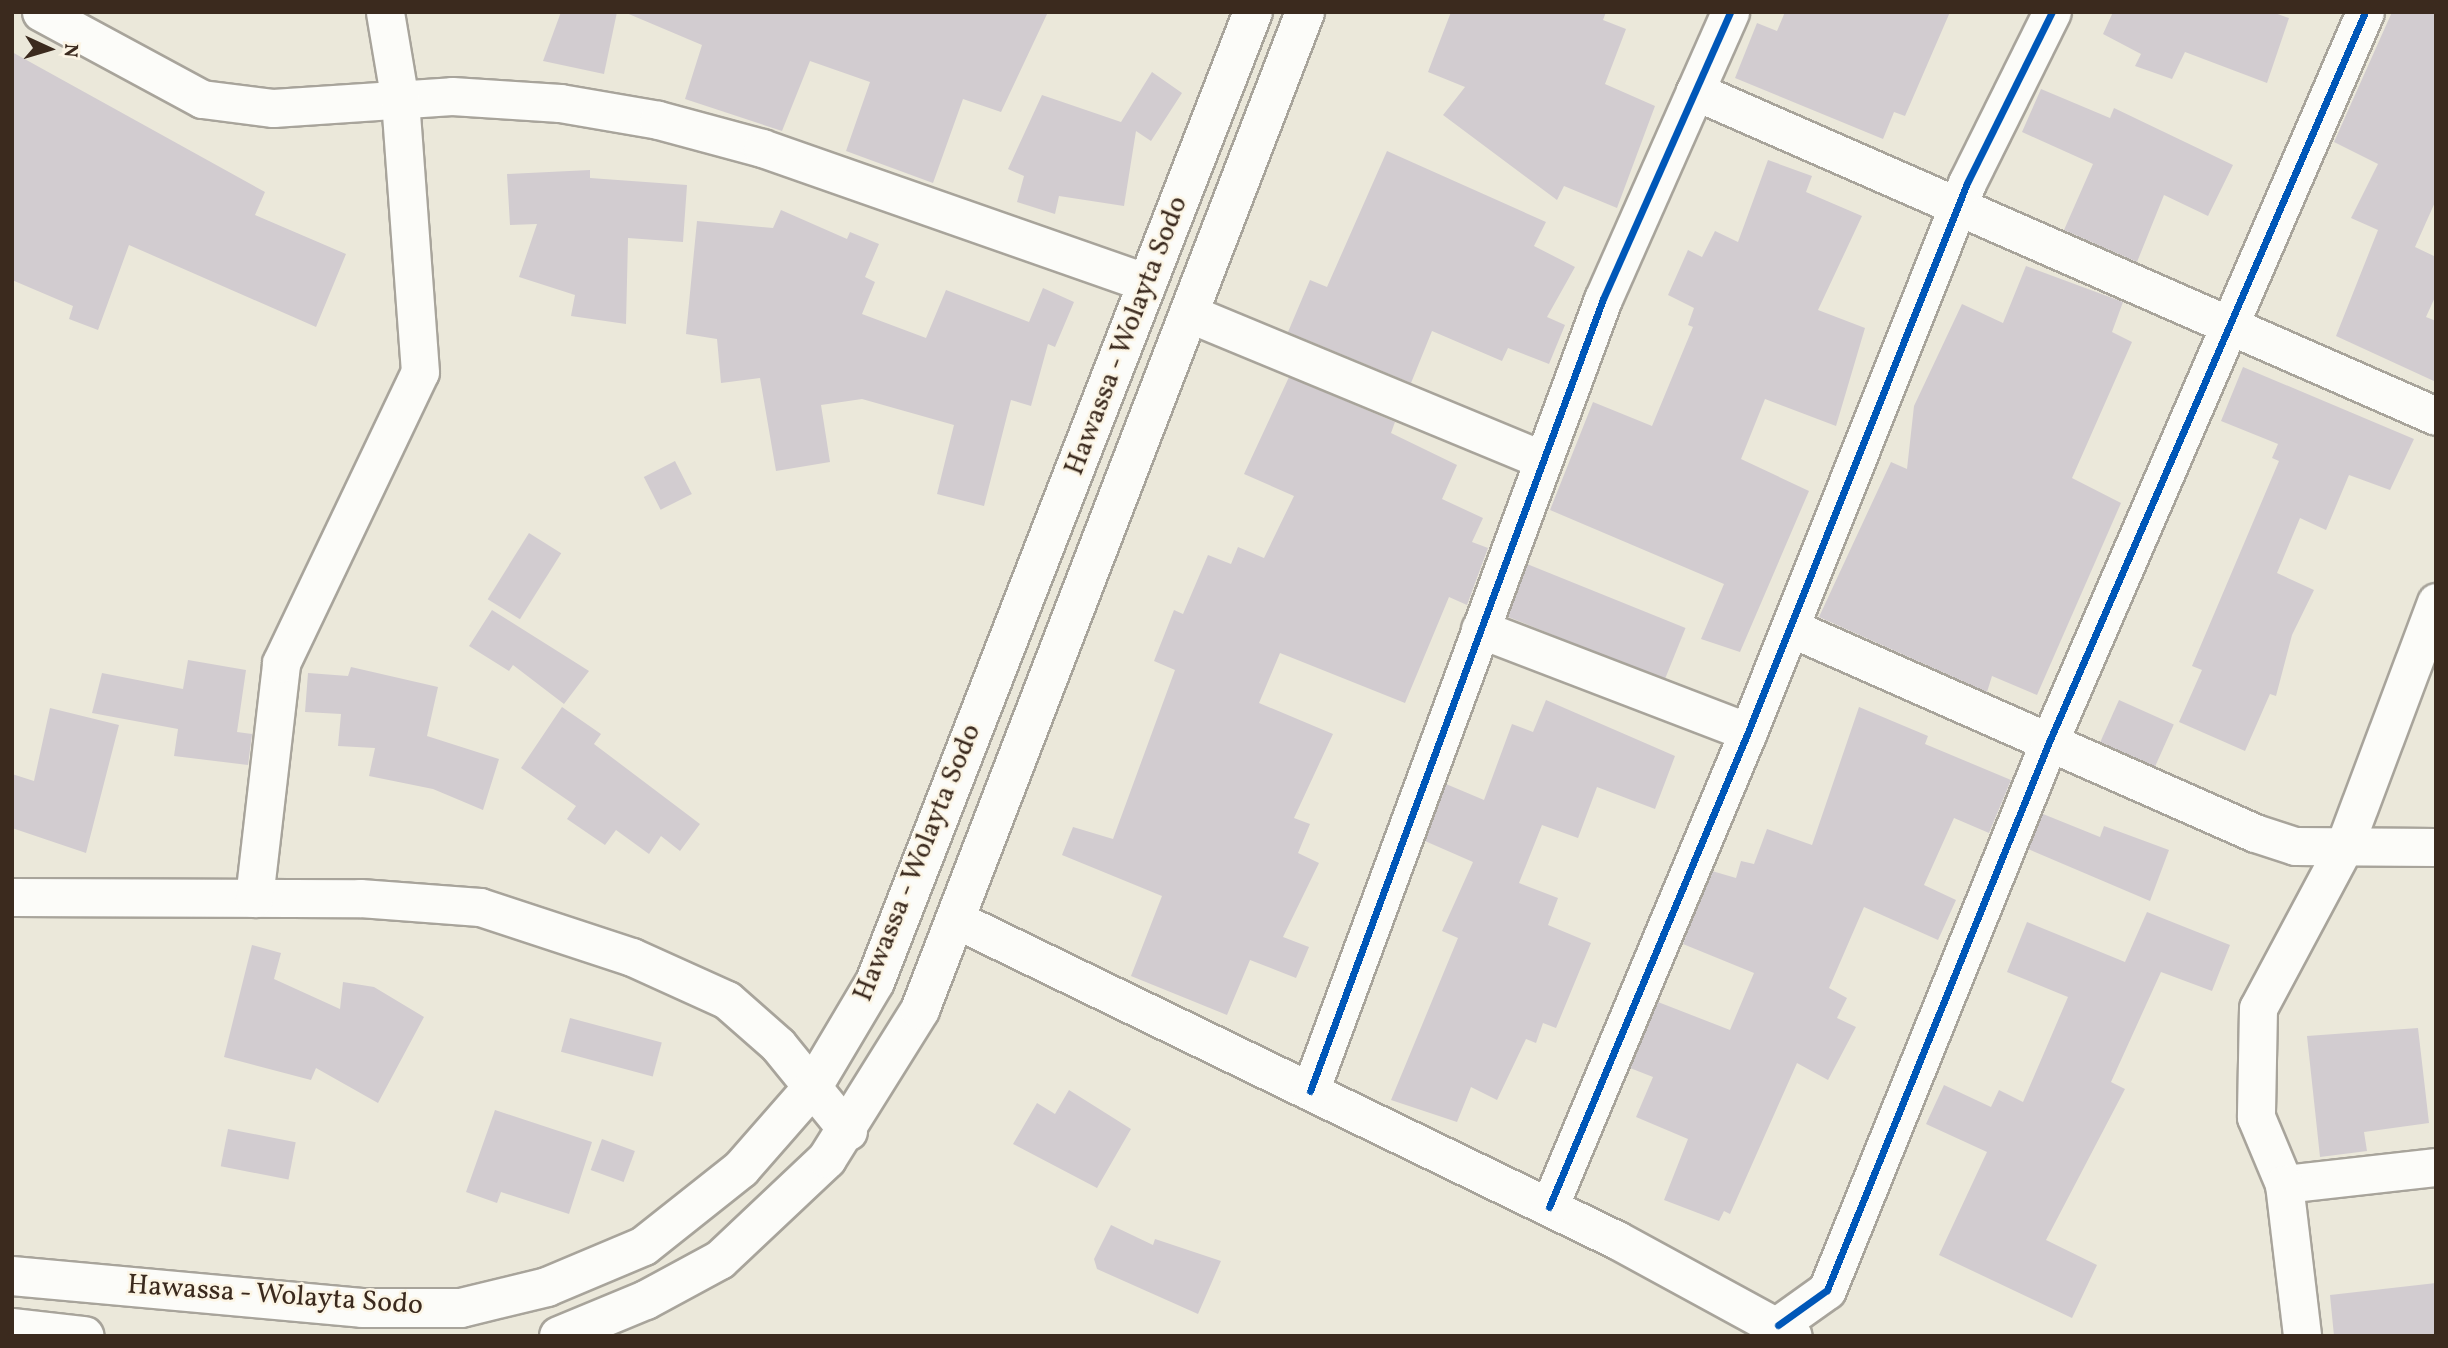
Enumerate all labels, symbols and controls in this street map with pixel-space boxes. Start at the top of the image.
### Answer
north arrow [14,14,84,84]
text: N [56,43,83,58]
street label: Hawassa - Wolayta Sodo [1058,191,1196,481]
street label: Hawassa - Wolayta Sodo [847,718,989,1008]
street label: Hawassa - Wolayta Sodo [125,1269,425,1323]

